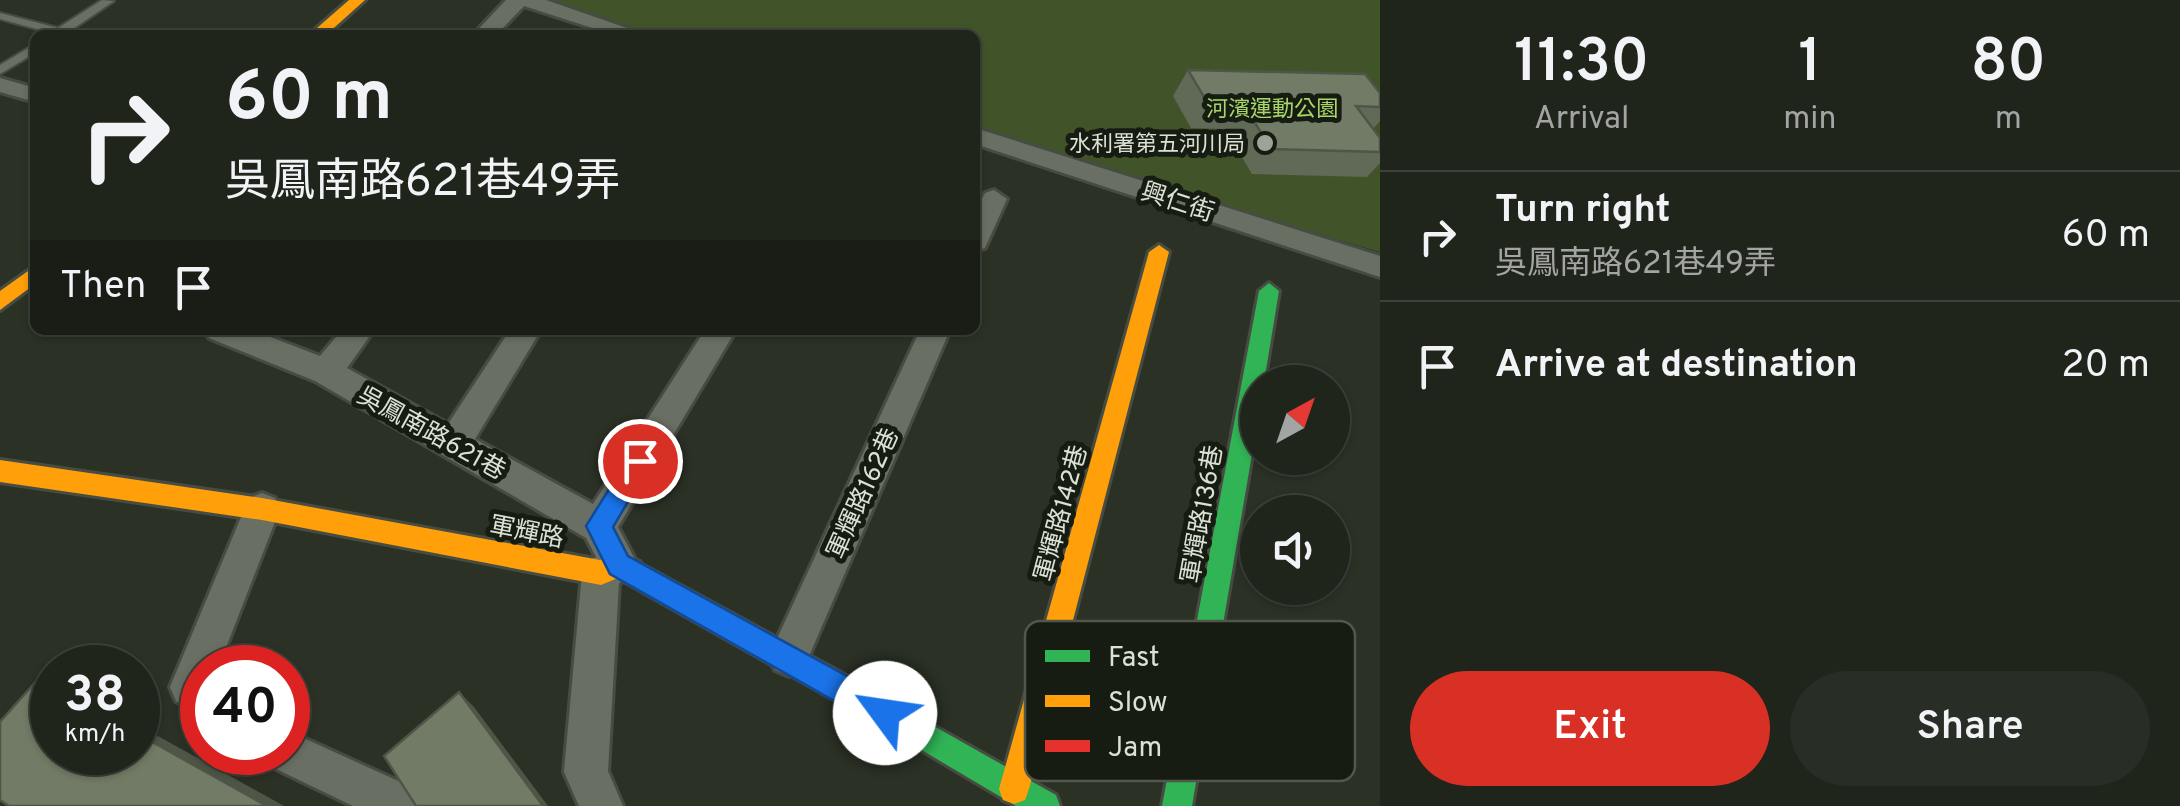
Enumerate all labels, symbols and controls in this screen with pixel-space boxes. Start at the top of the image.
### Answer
text: 11:30 [1514,27,1649,103]
text: 1 [1798,27,1822,103]
text: 80 [1970,27,2046,103]
text: 60 m [225,56,393,145]
icon: right [60,70,190,200]
park label: 河濱運動公園 [1206,97,1338,124]
text: Arrival [1534,100,1629,140]
text: min [1783,100,1837,140]
text: m [1995,100,2022,140]
place label: 水利署第五河川局 [1069,132,1245,159]
marker: 水利署第五河川局 [1254,132,1276,154]
text: 吳鳳南路621巷49弄 [225,155,620,212]
street label: 興仁街 [1136,177,1218,231]
text: Turn right [1495,187,1670,236]
icon: right [1410,209,1465,264]
text: 60 m [2062,212,2150,261]
text: 吳鳳南路621巷49弄 [1495,245,1776,285]
icon: arrive [166,260,221,315]
text: Then [60,263,146,312]
icon: arrive [1410,339,1465,394]
text: Arrive at destination [1495,342,1858,391]
text: 20 m [2061,342,2150,391]
north arrow [1240,365,1350,475]
map controls [1240,365,1350,605]
street label: 吳鳳南路621巷 [351,381,510,489]
pin [598,419,683,504]
street label: 軍輝路162巷 [822,424,908,564]
icon: arrive [613,434,668,489]
street label: 軍輝路142巷 [1029,442,1096,585]
street label: 軍輝路136巷 [1176,443,1232,586]
button: sound [1240,495,1350,605]
street label: 軍輝路 [487,511,566,557]
legend [1025,621,1355,781]
text: Fast [1108,641,1160,677]
speed limit sign: 40 [180,645,310,775]
position arrow [833,661,937,765]
text: 38 [64,666,126,729]
button: Exit [1410,671,1770,786]
button: Share [1790,671,2150,786]
text: Slow [1108,686,1167,722]
text: km/h [65,719,125,751]
text: Jam [1108,731,1162,767]

